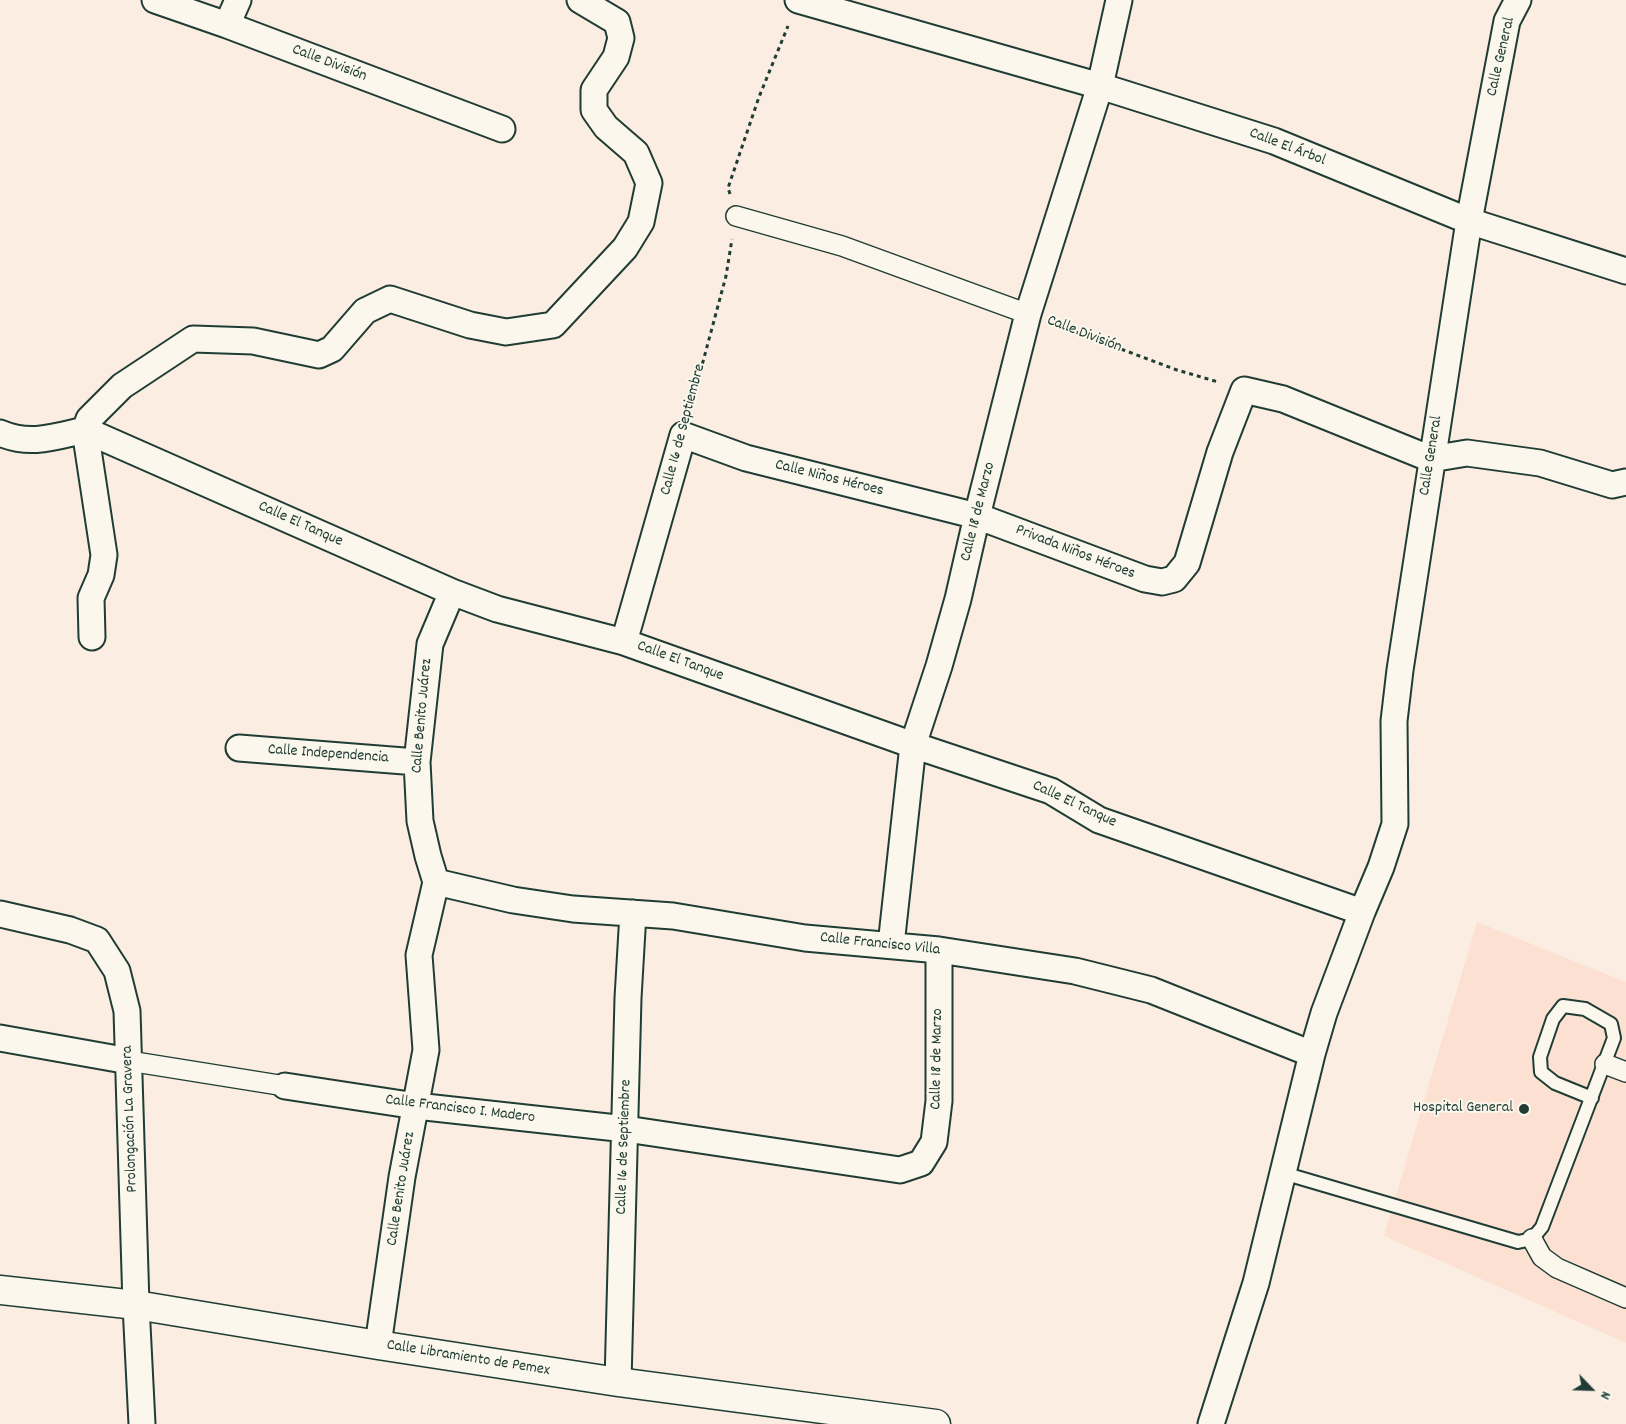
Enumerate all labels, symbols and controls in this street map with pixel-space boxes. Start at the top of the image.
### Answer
street label: Calle General [1484,16,1520,98]
street label: Calle División [289,41,369,87]
street label: Calle El Árbol [1246,125,1328,171]
street label: Calle División [1044,312,1124,358]
street label: Calle 16 de Septiembre [657,362,711,498]
street label: Calle General [1416,415,1448,497]
street label: Calle Niños Héroes [773,456,885,502]
street label: Calle 18 de Marzo [957,460,1001,564]
street label: Calle El Tanque [255,498,345,552]
street label: Privada Niños Héroes [1012,521,1138,585]
street label: Calle El Tanque [634,637,726,687]
street label: Calle Benito Juárez [408,658,438,774]
street label: Calle Independencia [267,741,389,769]
street label: Calle El Tanque [1029,777,1119,833]
street label: Calle Francisco Villa [819,929,941,961]
street label: Calle 18 de Marzo [928,1008,948,1110]
street label: Prolongación La Gravera [119,1045,143,1193]
street label: Calle 16 de Septiembre [613,1079,637,1215]
street label: Calle Francisco I. Madero [384,1091,536,1129]
place label: Hospital General [1413,1099,1513,1119]
marker: Hospital General [1517,1102,1531,1116]
street label: Calle Benito Juárez [384,1131,420,1247]
street label: Calle Libramiento de Pemex [385,1337,551,1381]
north arrow [1566,1364,1616,1414]
text: N [1594,1388,1615,1402]

